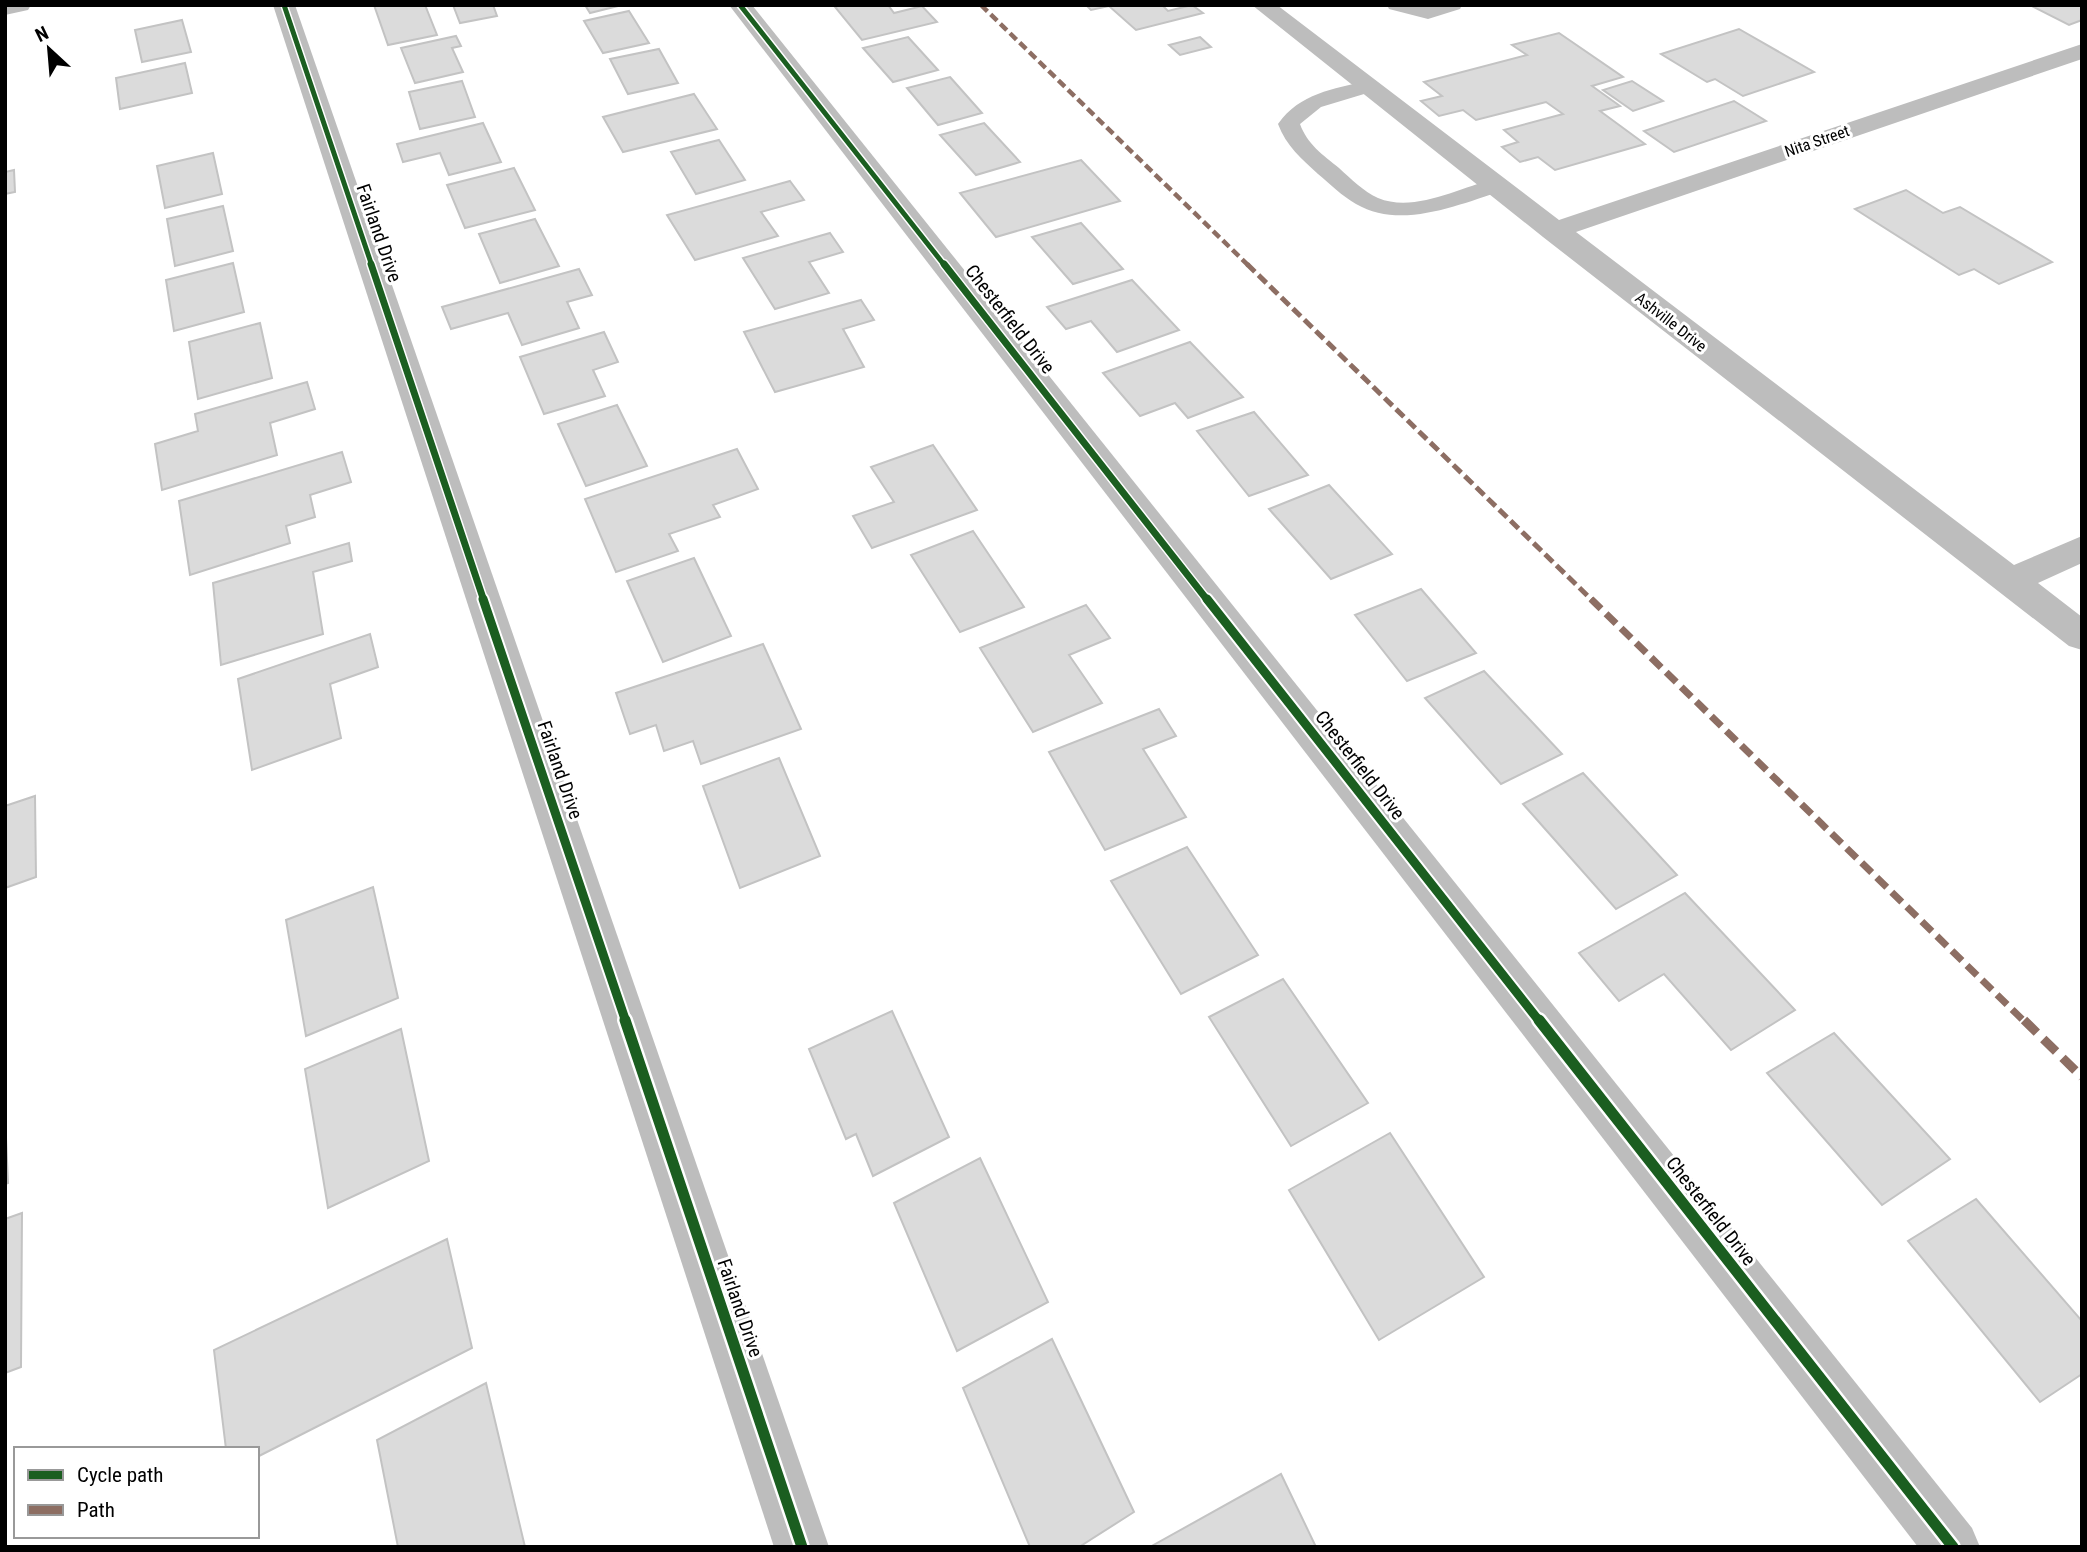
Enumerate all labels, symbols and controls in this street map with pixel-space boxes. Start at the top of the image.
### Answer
north arrow [14,14,84,84]
text: N [31,21,52,47]
street label: Nita Street [1782,121,1852,161]
street label: Fairland Drive [351,181,407,285]
street label: Chesterfield Drive [960,260,1060,378]
street label: Ashville Drive [1632,288,1710,356]
street label: Chesterfield Drive [1310,706,1410,824]
street label: Fairland Drive [532,718,588,822]
street label: Chesterfield Drive [1661,1152,1761,1270]
street label: Fairland Drive [712,1256,768,1360]
legend [14,1447,259,1538]
text: Cycle path [77,1463,163,1487]
text: Path [77,1498,115,1522]

